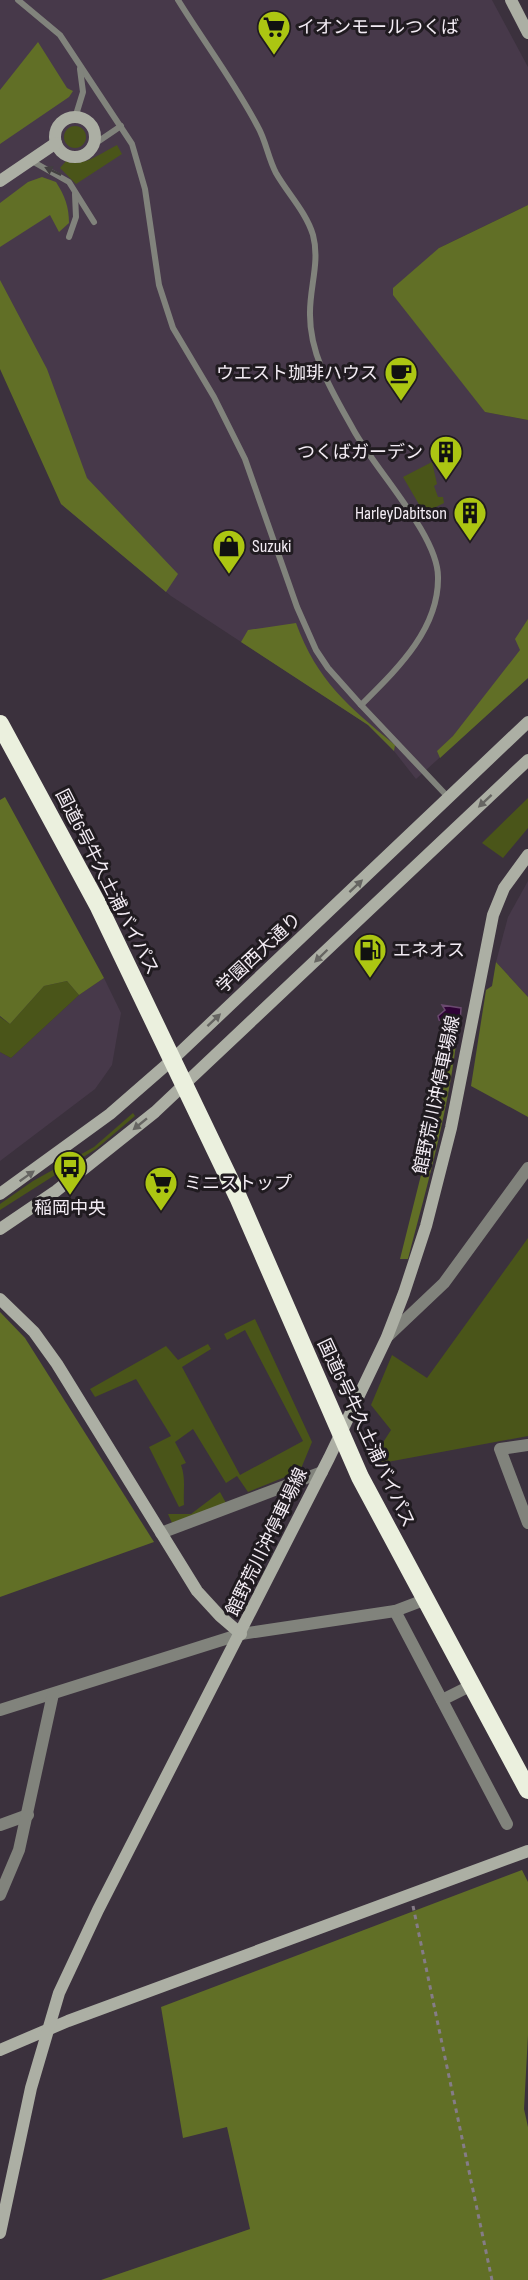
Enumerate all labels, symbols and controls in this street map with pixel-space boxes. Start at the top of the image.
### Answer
supermarket icon: イオンモールつくば [256,9,292,56]
place label: イオンモールつくば [297,17,459,38]
one-way arrow [44,167,61,176]
cafe icon: ウエスト珈琲ハウス [383,355,419,402]
place label: ウエスト珈琲ハウス [216,363,378,384]
building icon: つくばガーデン [428,434,464,481]
place label: つくばガーデン [297,442,423,463]
building icon: HarleyDabitson [452,495,488,542]
place label: HarleyDabitson [355,503,447,524]
shop icon: Suzuki [211,528,247,575]
place label: Suzuki [252,536,291,557]
street label: 国道6号牛久土浦バイパス [51,786,163,978]
one-way arrow [479,793,493,807]
one-way arrow [348,879,363,893]
street label: 学園西大通り [212,908,306,998]
fuel station icon: エネオス [352,932,388,979]
place label: エネオス [393,940,465,961]
one-way arrow [315,949,329,963]
one-way arrow [207,1013,222,1027]
street label: 館野荒川沖停車場線 [410,1014,464,1176]
one-way arrow [132,1118,148,1131]
bus stop icon: 稲岡中央 [52,1149,88,1196]
supermarket icon: ミニストップ [143,1165,179,1212]
one-way arrow [18,1170,34,1182]
place label: ミニストップ [184,1173,292,1194]
place label: 稲岡中央 [34,1198,106,1219]
street label: 国道6号牛久土浦バイパス [313,1335,419,1531]
street label: 館野荒川沖停車場線 [222,1465,312,1619]

